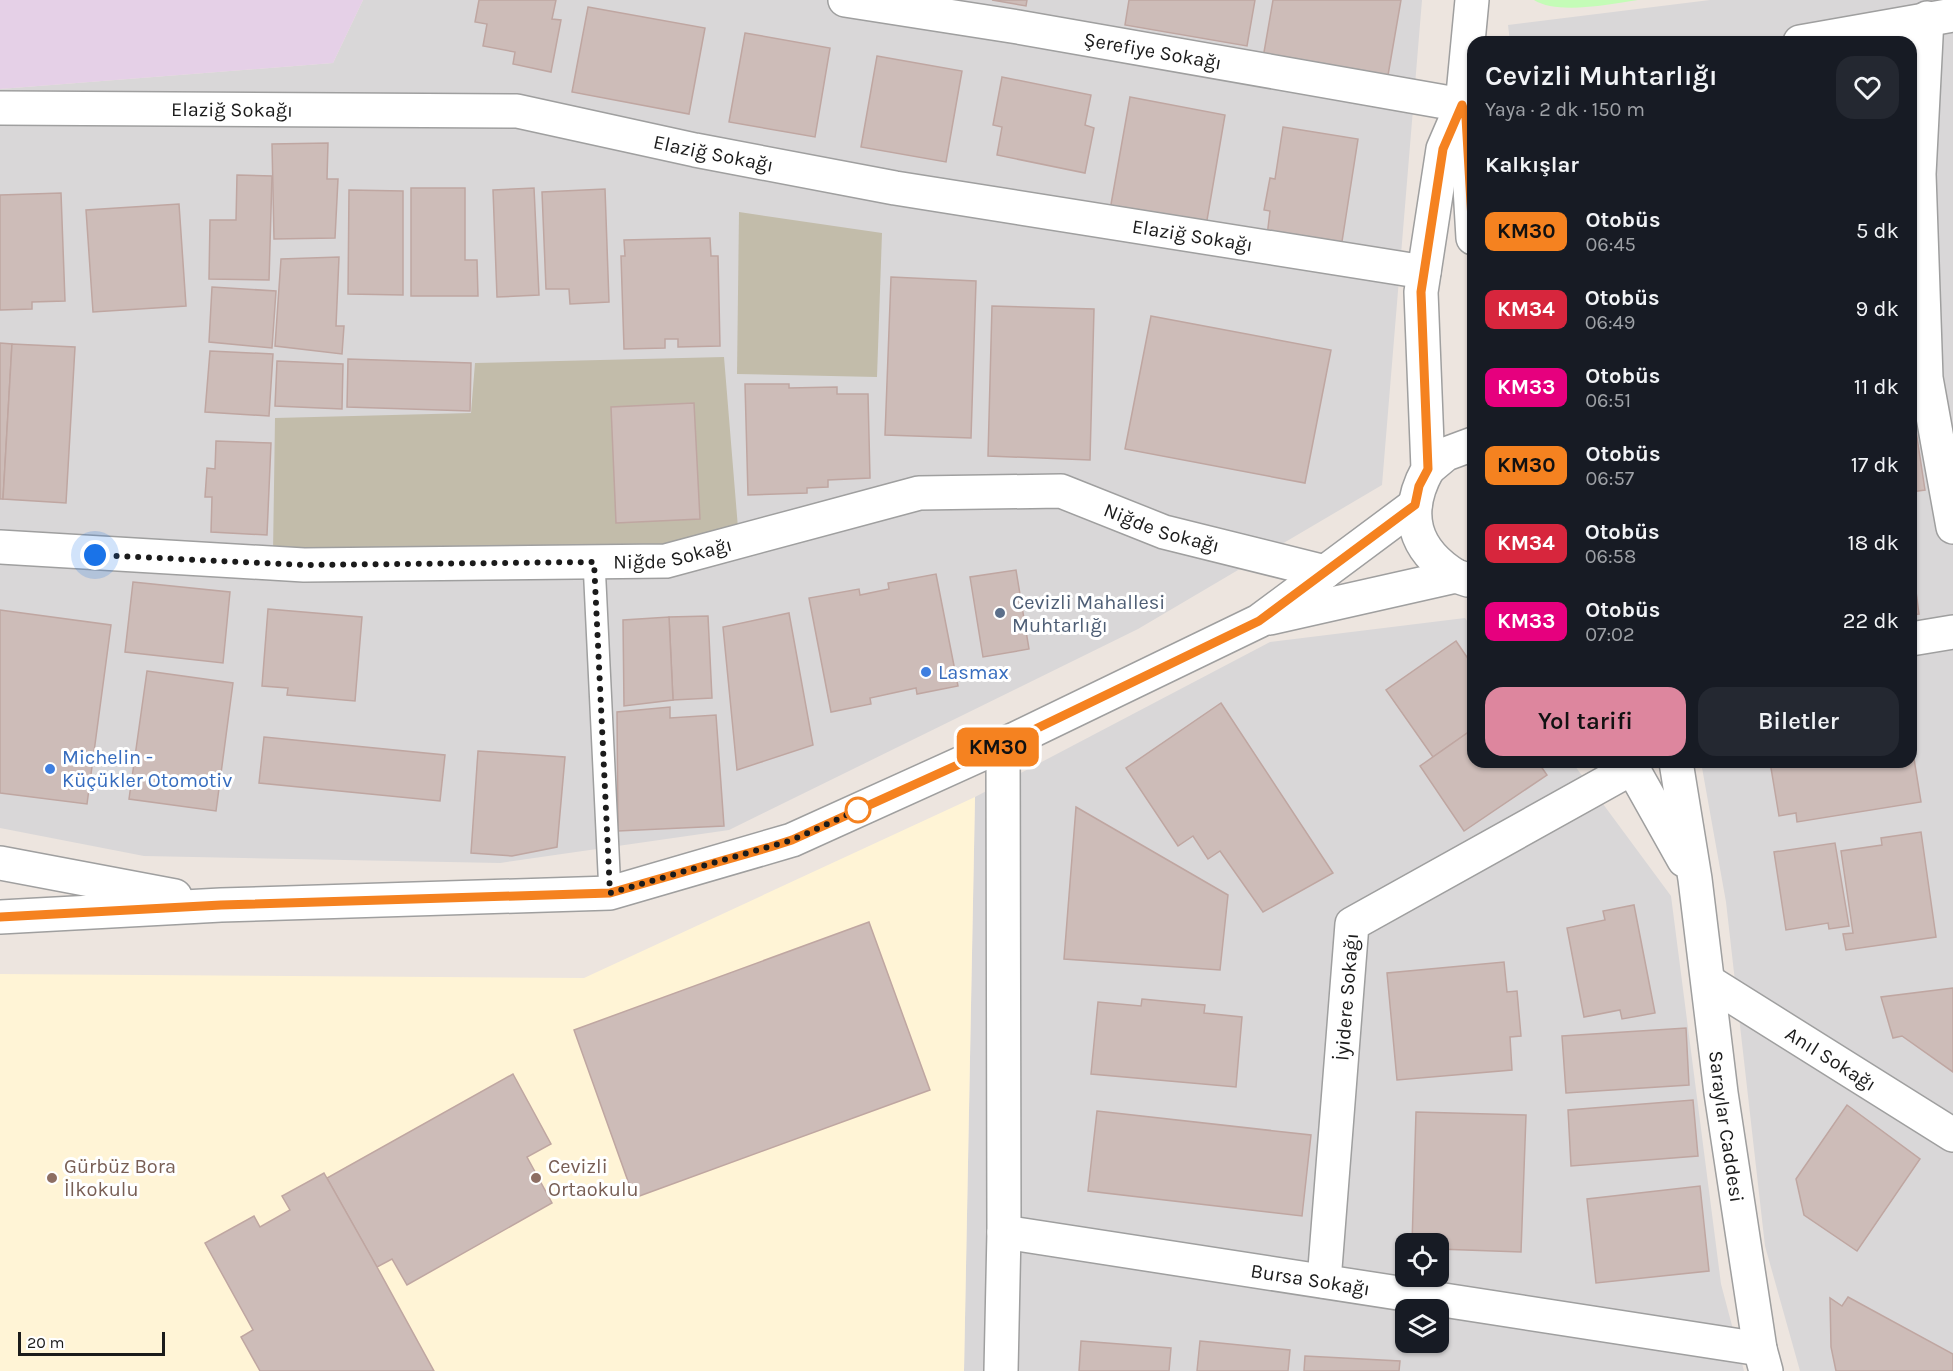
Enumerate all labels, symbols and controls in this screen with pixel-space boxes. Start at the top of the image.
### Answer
street label: Şerefiye Sokağı [1082,27,1224,74]
button: heart [1836,56,1899,119]
text: Cevizli Muhtarlığı [1485,59,1718,92]
street label: Elaziğ Sokağı [171,97,293,121]
text: Yaya · 2 dk · 150 m [1485,98,1645,121]
street label: Elaziğ Sokağı [651,130,776,176]
text: Kalkışlar [1485,152,1579,178]
text: Otobüs [1585,207,1661,233]
street label: Elaziğ Sokağı [1130,214,1255,256]
text: 5 dk [1856,218,1899,244]
text: KM30 [1497,219,1555,243]
text: 06:45 [1585,233,1636,256]
text: Otobüs [1585,285,1660,311]
text: 9 dk [1856,296,1899,322]
text: KM34 [1497,297,1555,321]
text: 06:49 [1585,311,1635,334]
text: Otobüs [1585,363,1660,389]
text: 11 dk [1854,374,1899,400]
text: KM33 [1497,375,1555,399]
text: 06:51 [1585,389,1631,412]
text: Otobüs [1585,441,1661,467]
text: 17 dk [1851,452,1899,478]
text: KM30 [1497,453,1555,477]
text: 06:57 [1585,467,1634,490]
street label: Niğde Sokağı [1101,498,1222,557]
text: Otobüs [1585,519,1660,545]
text: 18 dk [1848,530,1899,556]
text: KM34 [1497,531,1555,555]
street label: Niğde Sokağı [613,532,734,573]
your location [80,540,110,570]
text: 06:58 [1585,545,1636,568]
place label: Cevizli Mahallesi Muhtarlığı [1012,591,1165,637]
text: Otobüs [1585,597,1660,623]
marker: Cevizli Mahallesi Muhtarlığı [993,606,1007,620]
text: 22 dk [1843,608,1899,634]
text: KM33 [1497,609,1555,633]
text: 07:02 [1585,623,1635,646]
place label: Lasmax [938,661,1009,684]
marker: Lasmax [919,665,933,679]
button: Yol tarifi [1485,687,1686,756]
button: Biletler [1698,687,1899,756]
line badge: KM30 [956,728,1040,766]
text: KM30 [969,735,1027,759]
place label: Michelin - Küçükler Otomotiv [62,746,232,792]
marker: Michelin - Küçükler Otomotiv [43,762,57,776]
unlabelled marker [845,797,871,823]
street label: İyidere Sokağı [1330,932,1363,1062]
street label: Anıl Sokağı [1781,1022,1881,1095]
street label: Saraylar Caddesi [1704,1049,1749,1204]
place label: Gürbüz Bora İlkokulu [64,1155,176,1201]
place label: Cevizli Ortaokulu [548,1155,639,1201]
marker: Gürbüz Bora İlkokulu [45,1171,59,1185]
marker: Cevizli Ortaokulu [529,1171,543,1185]
map controls [1395,1233,1449,1353]
button: locate [1395,1233,1449,1287]
street label: Bursa Sokağı [1249,1259,1372,1300]
button: layers [1395,1299,1449,1353]
scale bar [18,1329,165,1356]
text: 20 m [27,1333,65,1352]

